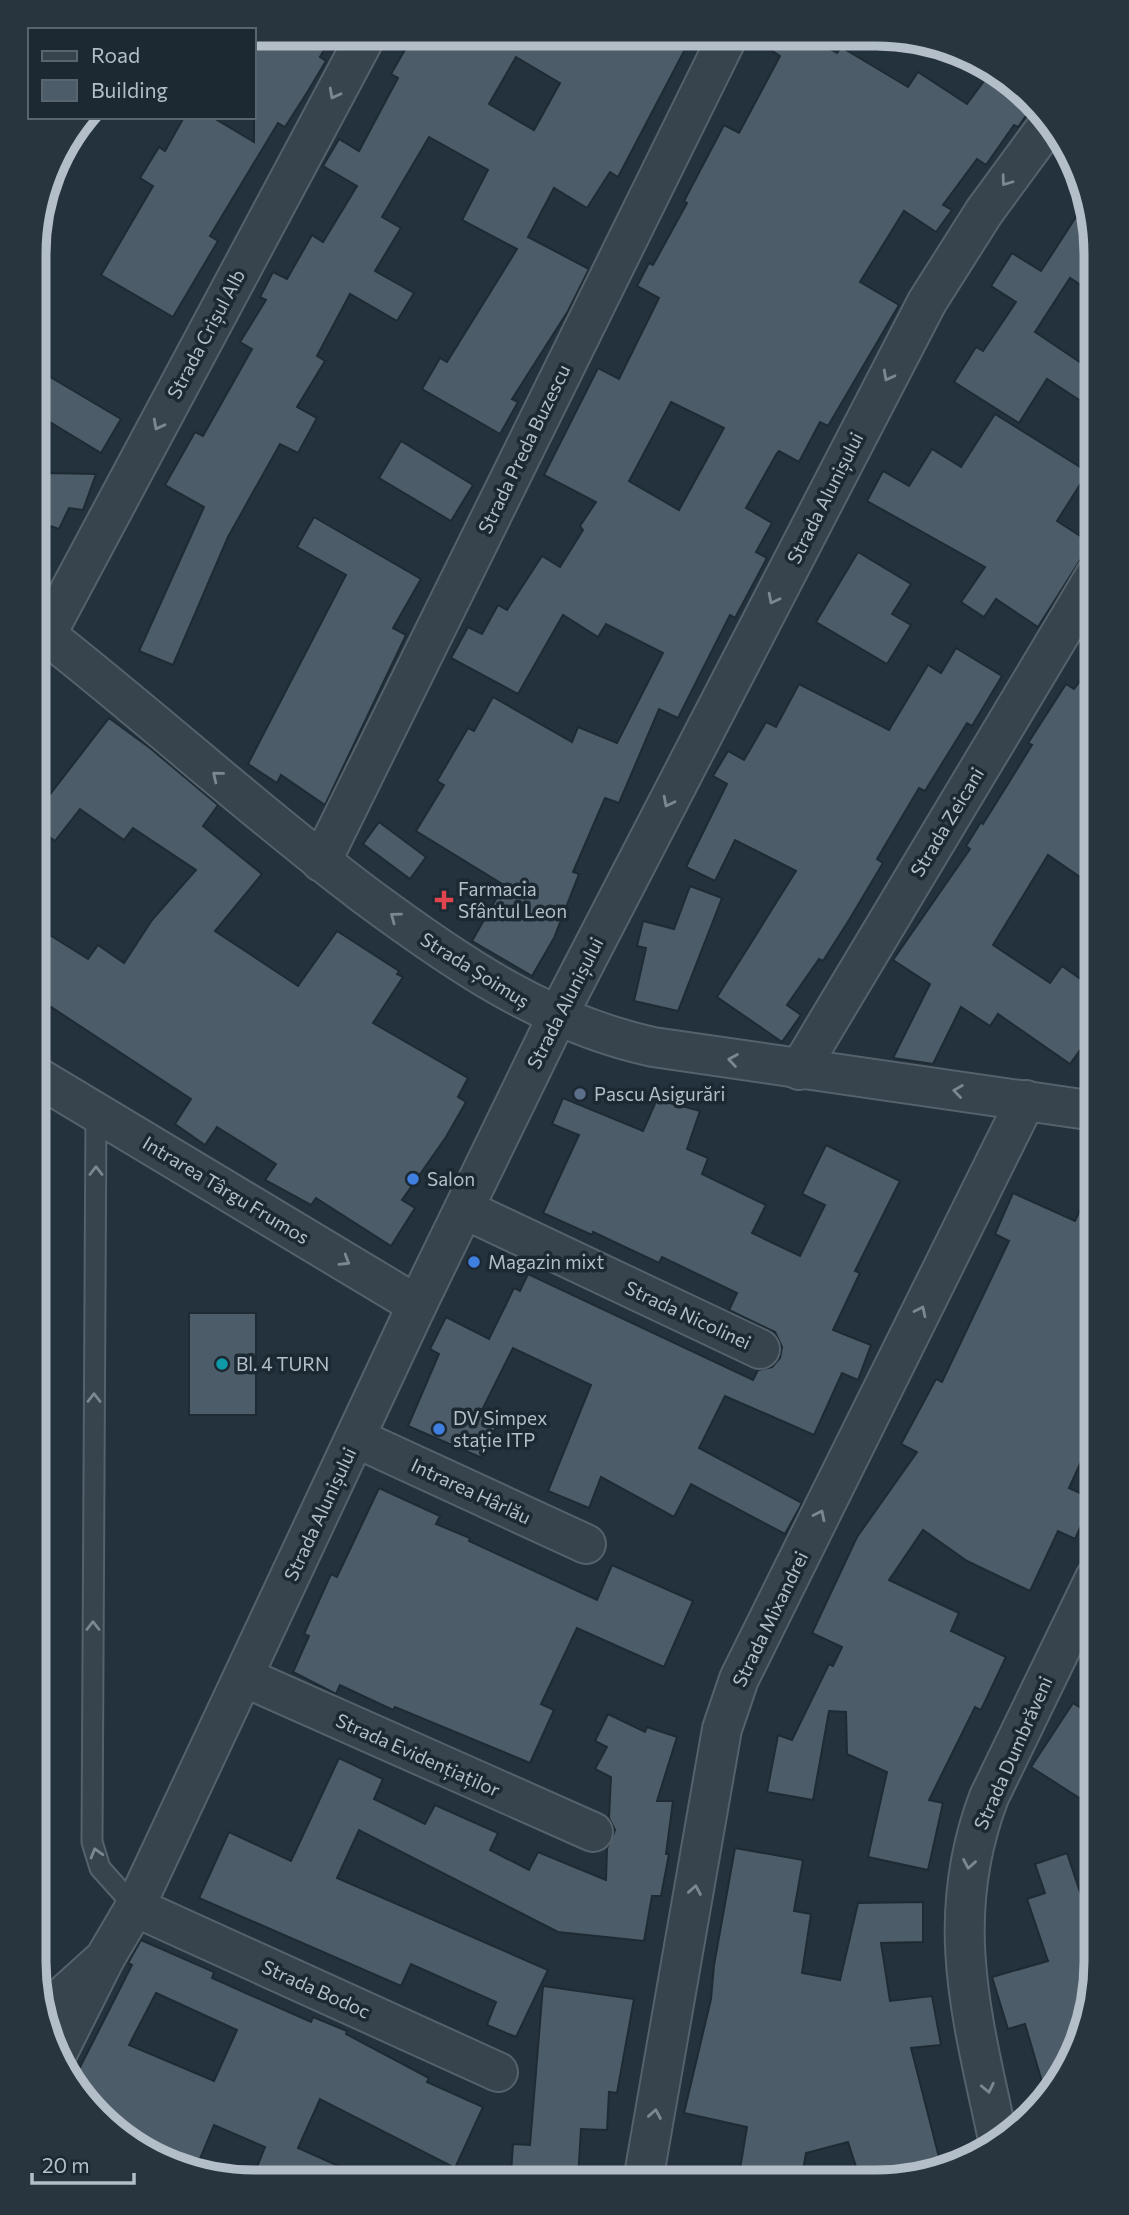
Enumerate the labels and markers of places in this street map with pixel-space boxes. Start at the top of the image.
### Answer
place label: Farmacia Sfântul Leon [458,877,567,922]
marker: Farmacia Sfântul Leon [436,892,452,908]
place label: Pascu Asigurări [594,1082,725,1105]
marker: Pascu Asigurări [572,1086,588,1102]
place label: Salon [427,1167,475,1190]
marker: Salon [405,1171,421,1187]
place label: Magazin mixt [488,1250,604,1273]
marker: Magazin mixt [466,1254,482,1270]
place label: Bl. 4 TURN [236,1352,329,1375]
marker: Bl. 4 TURN [214,1356,230,1372]
place label: DV Simpex stație ITP [453,1406,547,1453]
marker: DV Simpex stație ITP [431,1421,447,1437]

